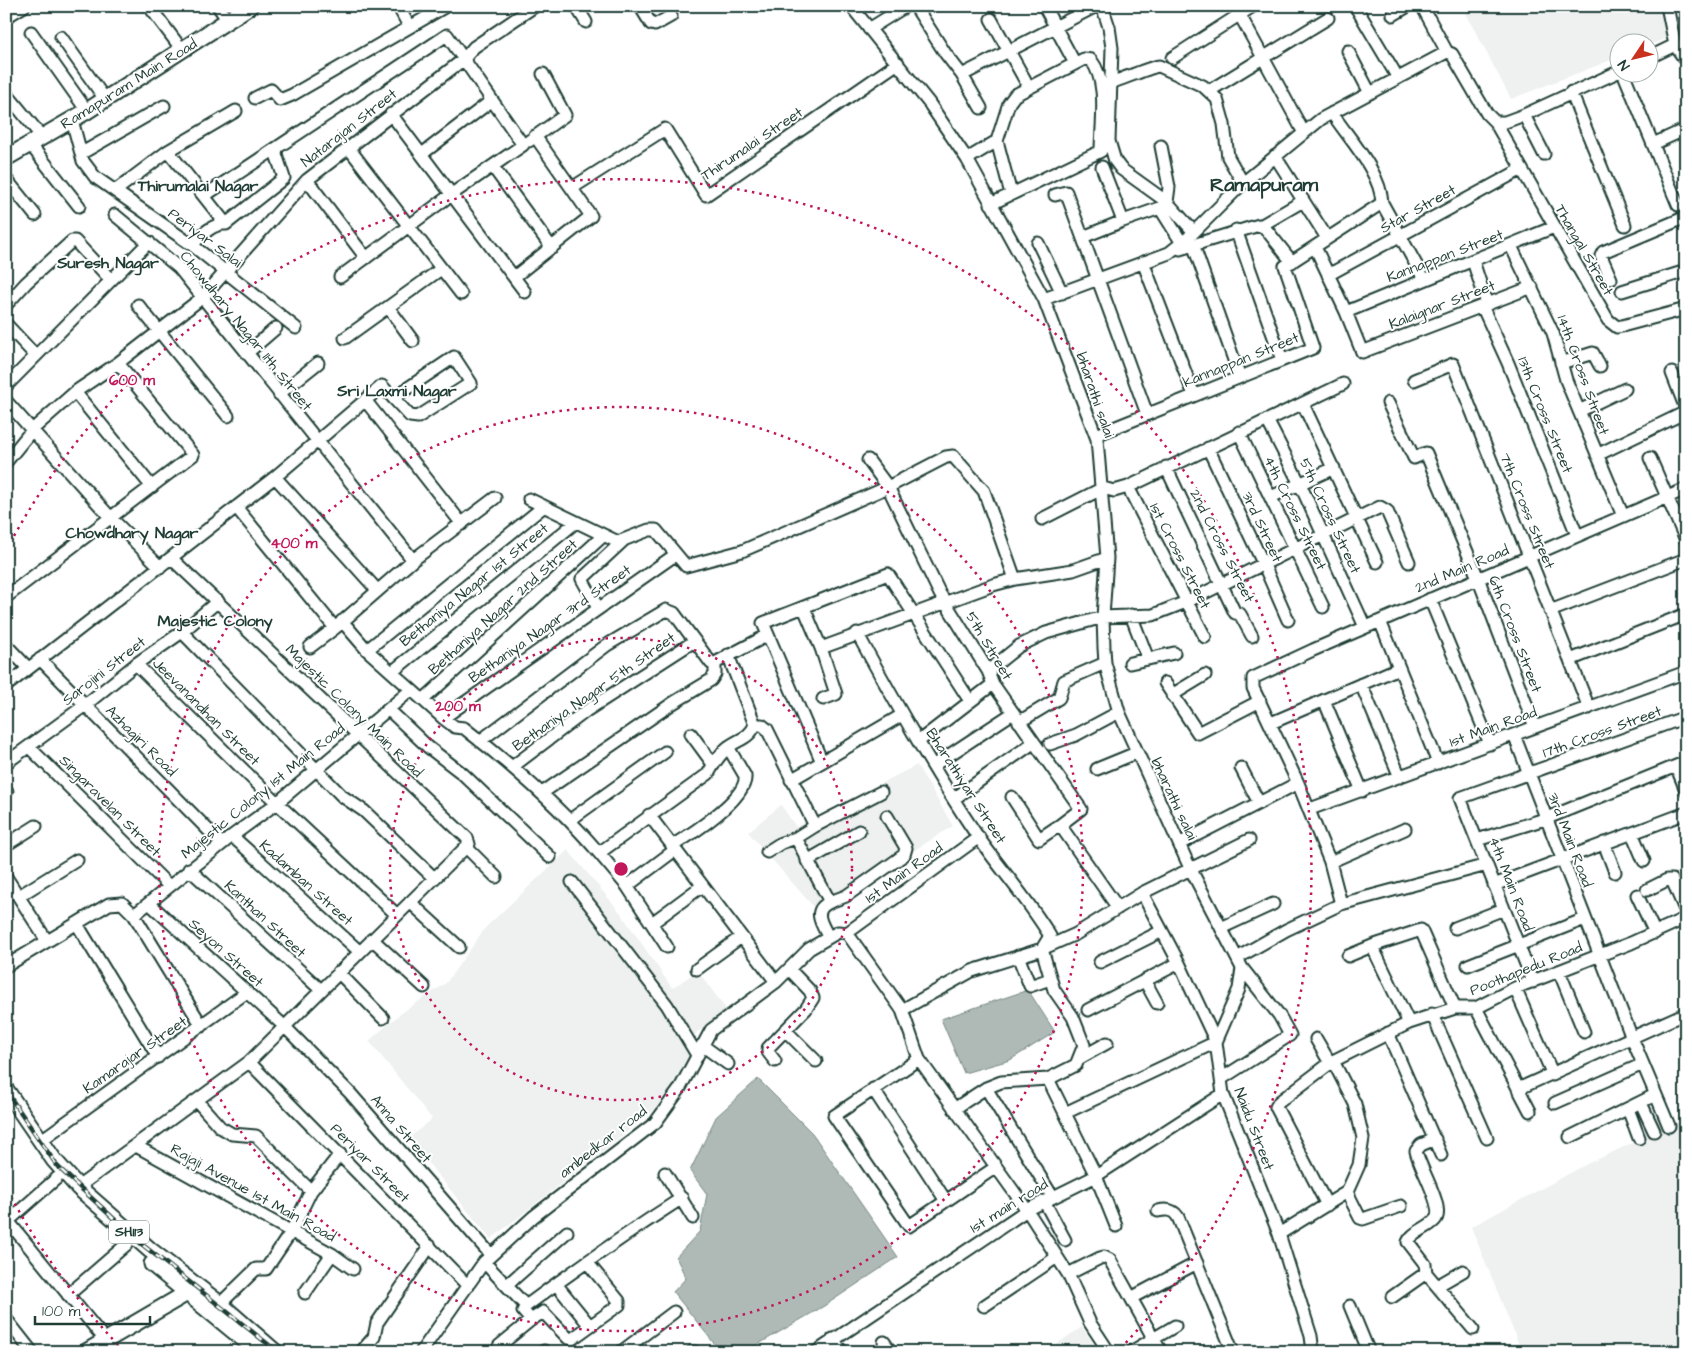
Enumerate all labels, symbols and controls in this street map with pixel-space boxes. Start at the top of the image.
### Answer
north arrow [1610,32,1660,82]
street label: Ramapuram Main Road [57,33,202,135]
text: N [1613,55,1635,74]
street label: Natarajan Street [297,84,401,172]
street label: Thirumalai Street [697,102,807,186]
district label: Ramapuram [1210,171,1319,199]
district label: Thirumalai Nagar [137,175,259,199]
street label: Star Street [1376,179,1460,239]
street label: Thangal Street [1549,201,1619,300]
street label: Periyar Salai [163,203,247,274]
street label: Kannappan Street [1384,224,1506,288]
street label: Chowdhary Nagar 11th Street [174,247,317,416]
district label: Suresh Nagar [56,252,159,276]
street label: Kalaignar Street [1386,275,1499,336]
street label: 14th Cross Street [1552,312,1614,438]
street label: kannappan Street [1180,327,1302,393]
street label: bharathi salai [1071,350,1120,441]
street label: 13th Cross Street [1512,354,1578,476]
text: 600 m [109,370,155,391]
district label: Sri Laxmi Nagar [336,380,457,404]
street label: 7th Cross Street [1494,450,1560,572]
street label: 4th Cross Street [1258,452,1332,574]
street label: 5th Cross Street [1294,455,1366,577]
street label: 2nd Cross Street [1184,486,1260,606]
street label: 3rd Street [1236,488,1288,566]
street label: 1st Cross Street [1144,499,1216,613]
street label: Bethaniya Nagar 1st Street [395,518,554,652]
district label: Chowdhary Nagar [66,522,199,546]
text: 400 m [271,533,318,554]
street label: Bethaniya Nagar 2nd Street [424,534,583,681]
street label: 2nd Main Road [1412,540,1512,598]
street label: Bethaniya Nagar 3rd Street [464,560,636,689]
street label: 6th Cross Street [1483,573,1547,695]
street label: 5th Street [960,608,1018,684]
district label: Majestic Colony [158,610,273,633]
street label: Bethaniya Nagar 5th Street [508,628,680,757]
street label: Sarojini Street [58,632,150,710]
street label: Majestic Colony Main Road [280,640,428,783]
street label: Jeevanandhan Street [147,653,265,771]
text: 200 m [434,696,481,717]
street label: Azhagiri Road [100,701,182,782]
street label: 1st Main Road [1446,701,1540,753]
street label: 17th Cross Street [1540,701,1664,763]
street label: Majestic Colony 1st Main Road [177,718,350,865]
street label: Bharathiyar Street [920,724,1011,848]
street label: Singaravelan Street [54,750,166,862]
street label: bharathi salai [1146,754,1203,844]
street label: 3rd Main Road [1542,790,1598,891]
street label: 4th Main Road [1483,834,1539,935]
street label: Kadamban Street [255,835,357,931]
street label: 1st Main Road [861,837,948,908]
centre of rings [612,860,630,878]
street label: Kanthan Street [219,875,311,963]
street label: Seyon Street [183,914,268,993]
street label: Poothapedu Road [1467,937,1586,1001]
street label: Kamarajar Street [79,1011,191,1099]
street label: Naidu Street [1229,1085,1279,1173]
street label: Anna Street [365,1090,437,1168]
street label: ambedkar road [554,1101,652,1183]
street label: Periyar Street [325,1119,414,1208]
street label: Rajaji Avenue 1st Main Road [167,1139,340,1247]
street label: 1st main road [966,1173,1052,1238]
road number: SH113 [109,1220,149,1244]
scale bar [35,1293,150,1325]
text: 100 m [42,1301,81,1322]

